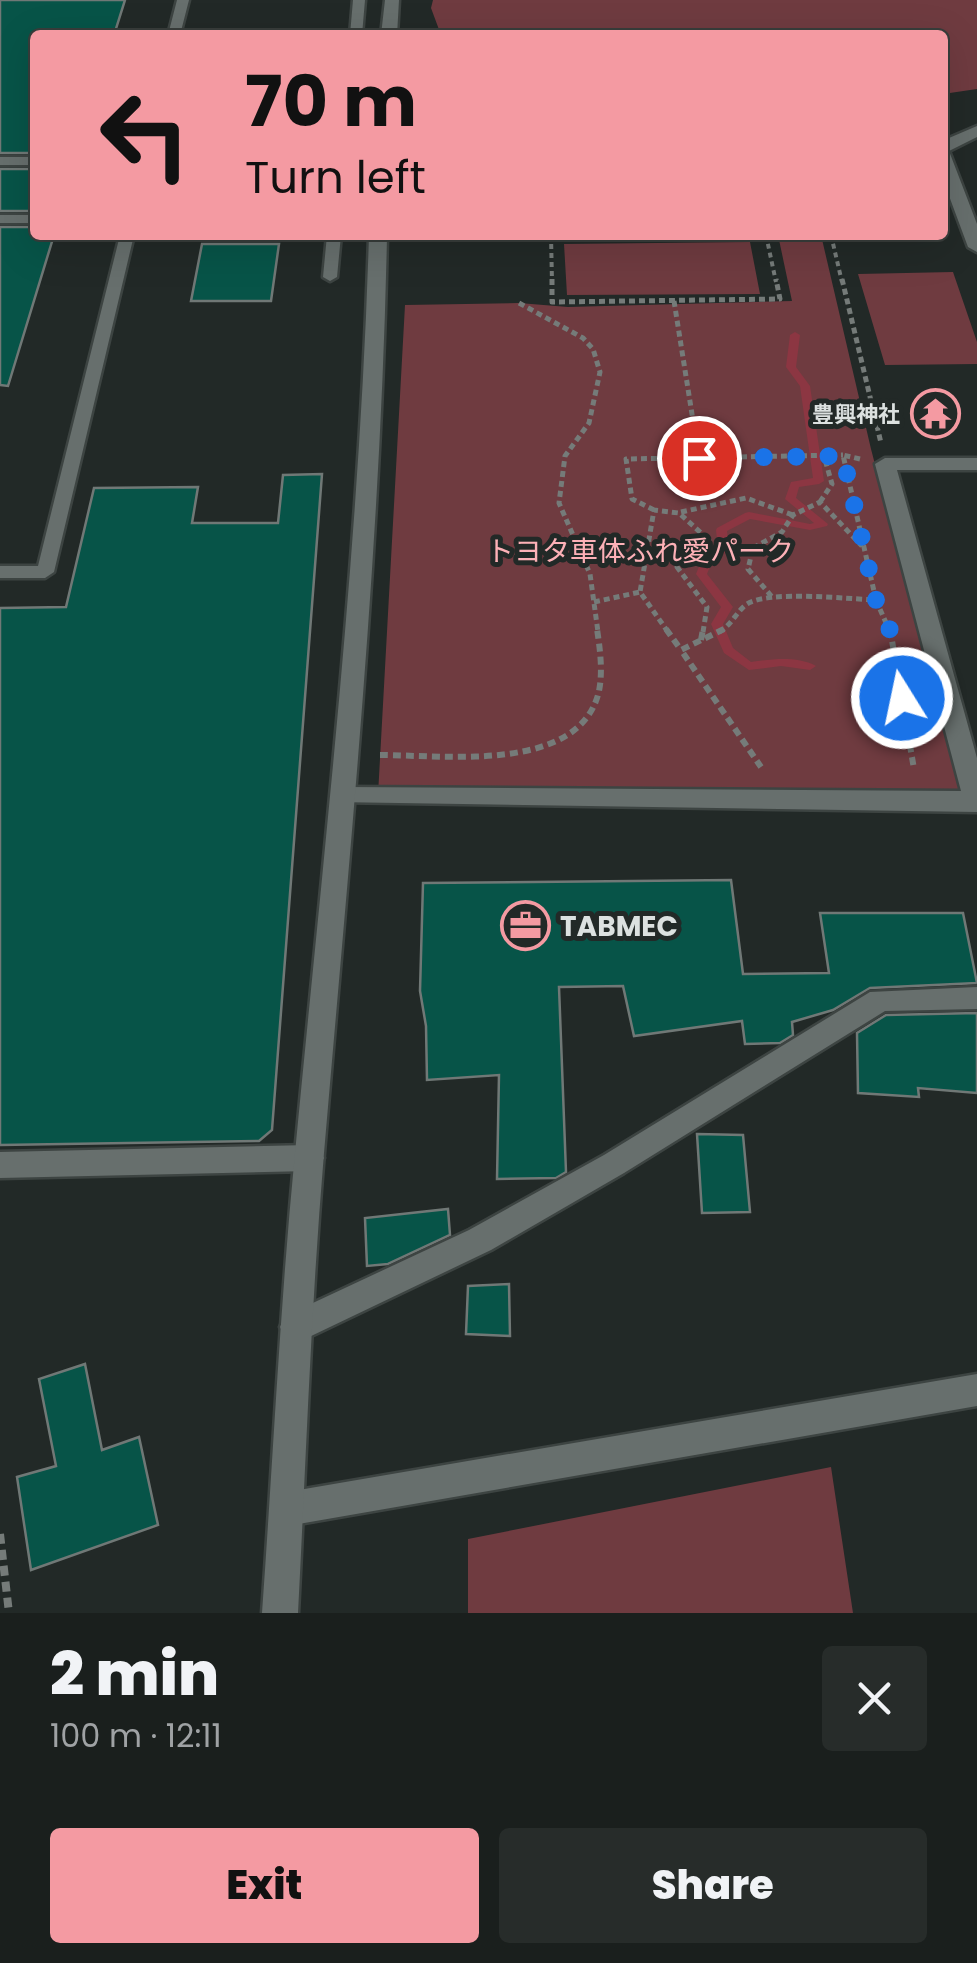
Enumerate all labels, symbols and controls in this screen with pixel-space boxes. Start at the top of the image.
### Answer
text: 70 m [245,52,417,151]
icon: left [80,70,210,200]
text: Turn left [245,146,426,209]
temple icon: 豊興神社 [909,388,961,440]
place label: 豊興神社 [812,399,900,430]
pin [657,416,742,501]
icon: arrive [672,431,727,486]
park label: トヨタ車体ふれ愛パーク [486,532,794,571]
position arrow [850,646,954,750]
office icon: TABMEC [499,900,551,952]
place label: TABMEC [560,907,678,946]
text: 2 min [50,1632,219,1716]
button: close [822,1646,927,1751]
text: 100 m · 12:11 [50,1713,222,1758]
button: Exit [50,1828,479,1943]
button: Share [499,1828,927,1943]

